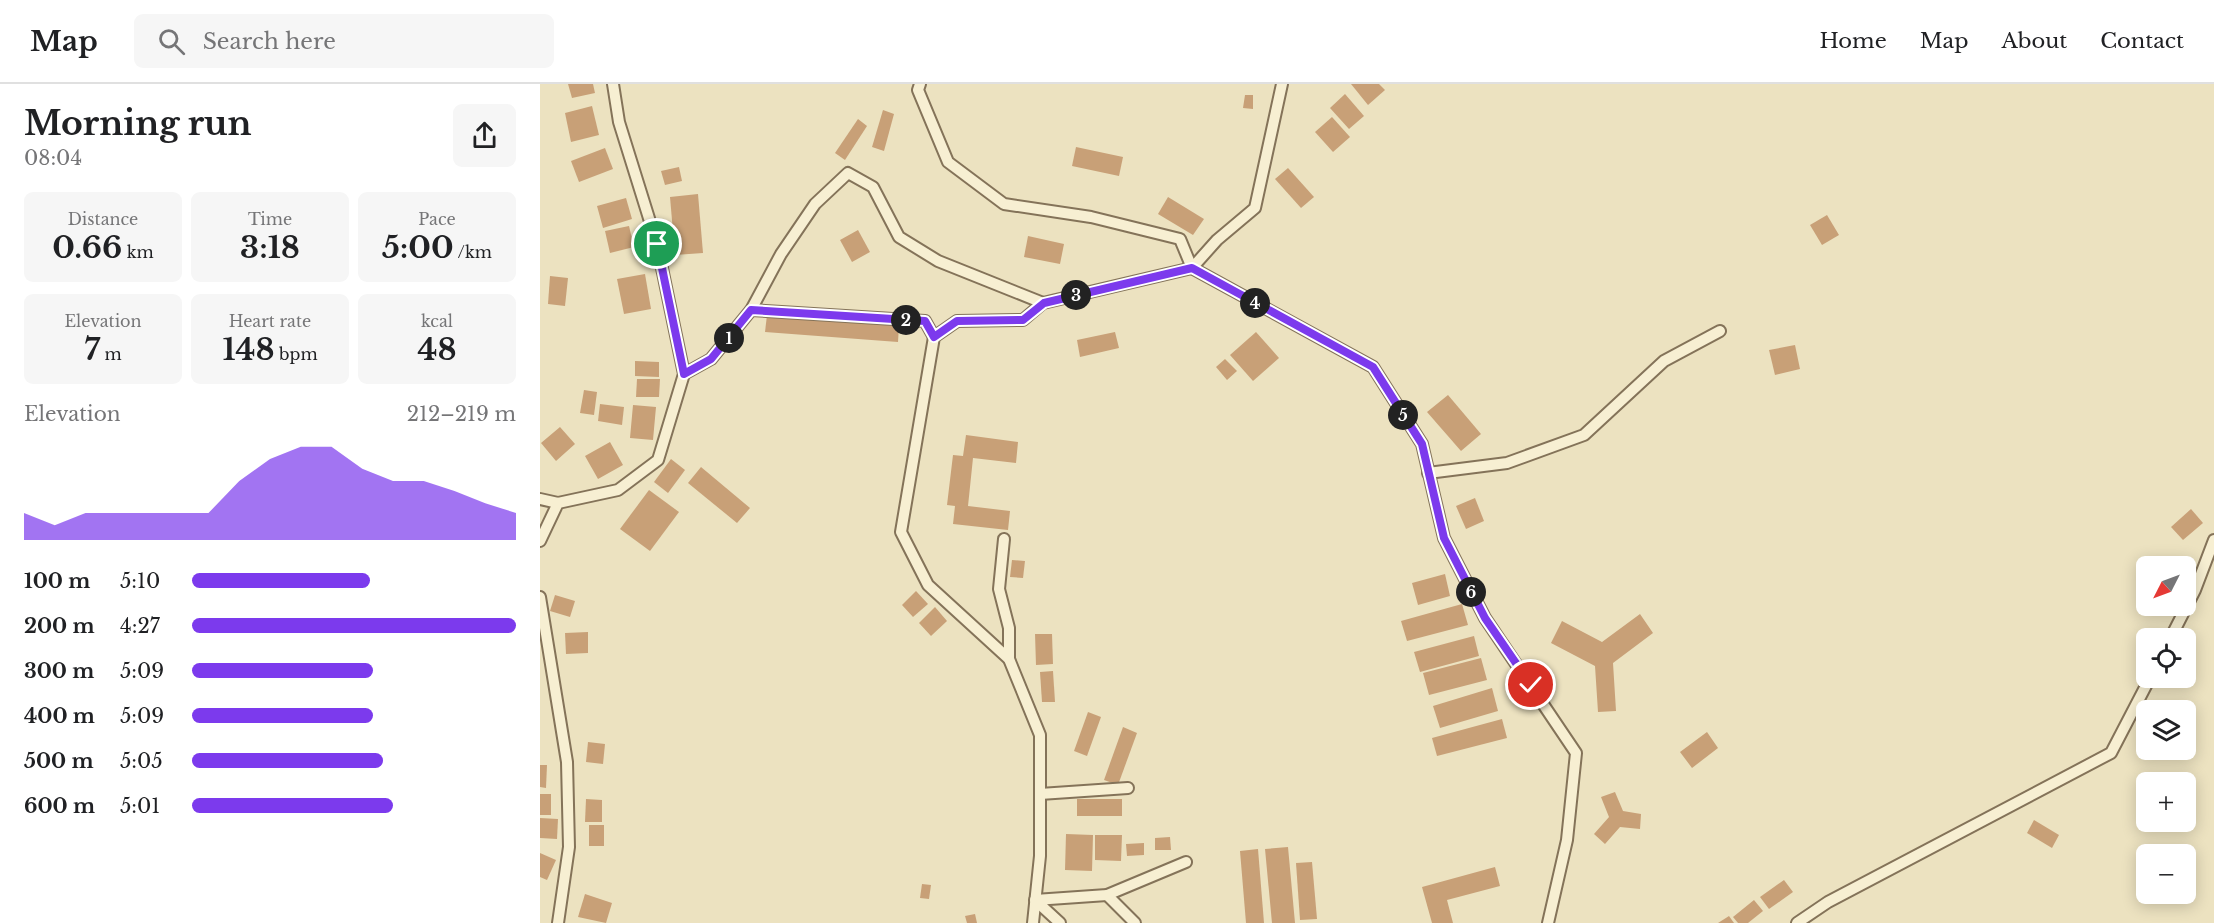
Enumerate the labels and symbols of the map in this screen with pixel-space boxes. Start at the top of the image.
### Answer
pin [631,218,682,269]
pin: 3 [1061,280,1091,310]
pin: 4 [1240,288,1270,318]
pin: 2 [891,305,921,335]
pin: 1 [714,323,744,353]
pin: 5 [1388,400,1418,430]
north arrow [2136,556,2196,616]
pin: 6 [1456,577,1486,607]
pin [1505,659,1556,710]

